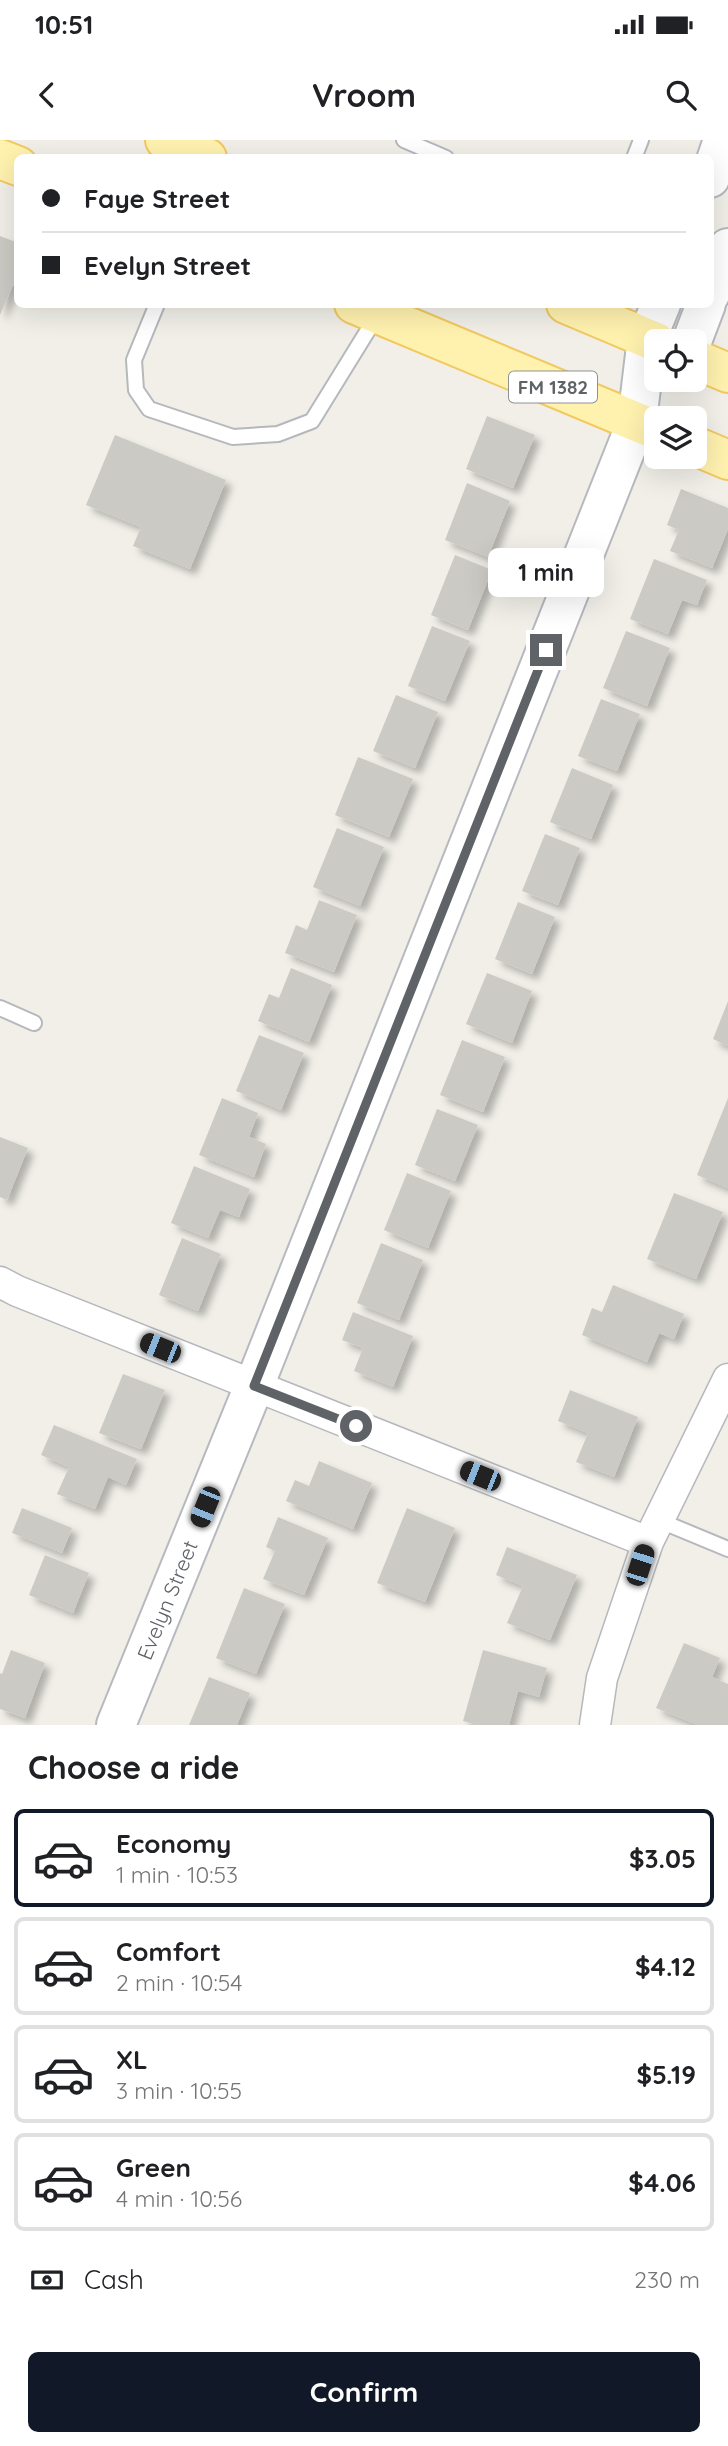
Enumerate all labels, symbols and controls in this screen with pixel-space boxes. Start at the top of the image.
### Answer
text: 10:51 [35,8,93,41]
text: Vroom [312,75,416,115]
icon: back [28,76,66,114]
icon: search [662,76,700,114]
text: Faye Street [84,182,230,215]
text: Evelyn Street [84,249,251,282]
map controls [644,329,707,469]
button: locate [644,329,707,392]
road number: FM 1382 [509,372,597,402]
button: layers [644,406,707,469]
callout: 1 min [488,548,604,598]
text: 1 min [518,558,574,587]
route end [530,634,562,666]
car [137,1330,184,1366]
route start [340,1410,372,1442]
car [457,1458,504,1494]
car [188,1484,223,1530]
street label: Evelyn Street [131,1537,203,1663]
car [624,1542,657,1588]
text: Choose a ride [28,1747,240,1787]
icon: car [32,1827,95,1890]
text: Economy [116,1827,231,1860]
text: $3.05 [629,1842,696,1875]
text: 1 min · 10:53 [116,1860,238,1889]
icon: car [32,1935,95,1998]
text: Comfort [116,1935,221,1968]
text: $4.12 [635,1950,696,1983]
text: 2 min · 10:54 [116,1968,242,1997]
icon: car [32,2043,95,2106]
text: XL [116,2043,148,2076]
text: $5.19 [636,2058,696,2091]
text: 3 min · 10:55 [116,2076,242,2105]
icon: car [32,2151,95,2214]
text: Green [116,2151,191,2184]
text: $4.06 [628,2166,696,2199]
text: 4 min · 10:56 [116,2184,242,2213]
icon: cash [28,2261,66,2299]
text: Cash [84,2263,144,2296]
text: 230 m [634,2265,700,2294]
button: Confirm [28,2352,700,2432]

